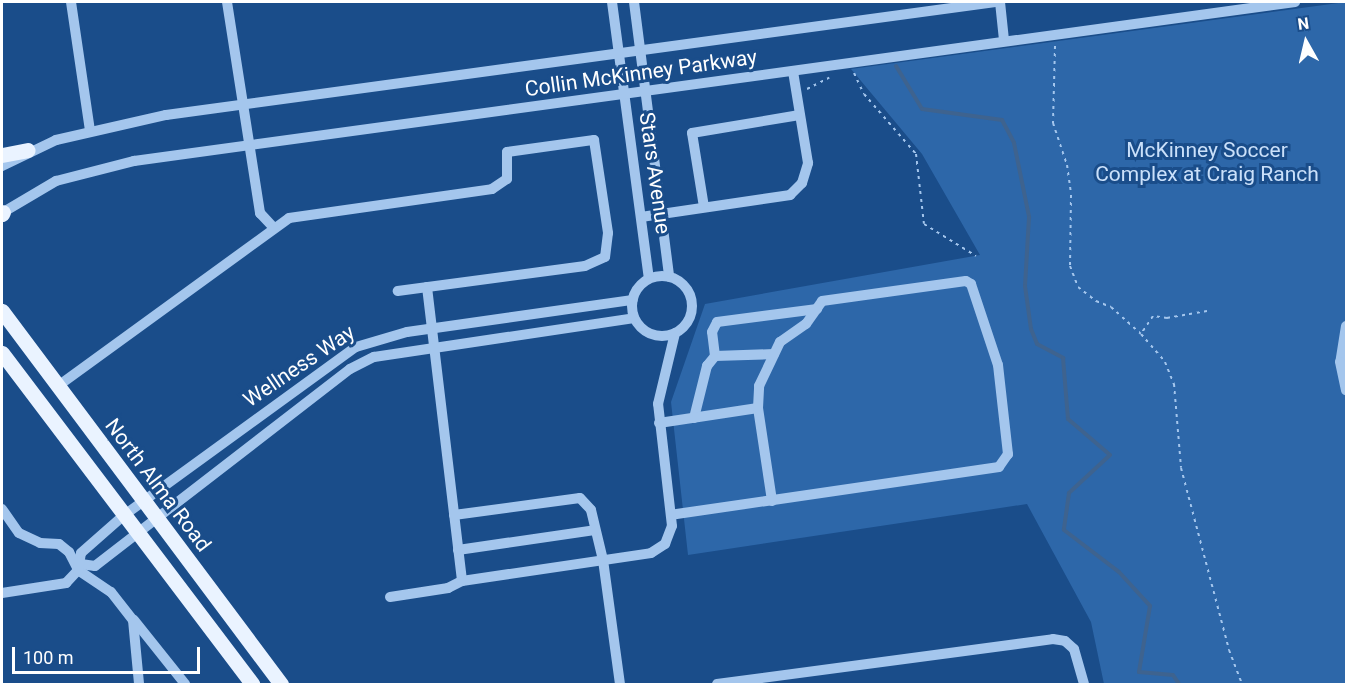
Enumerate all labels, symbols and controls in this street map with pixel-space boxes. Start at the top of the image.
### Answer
north arrow [1276,12,1336,72]
text: N [1297,13,1310,34]
street label: Collin McKinney Parkway [523,44,759,102]
street label: Stars Avenue [634,111,676,235]
park label: McKinney Soccer Complex at Craig Ranch [1095,137,1319,187]
street label: Wellness Way [239,320,359,412]
street label: North Alma Road [100,413,216,557]
scale bar [15,635,202,673]
text: 100 m [23,647,74,668]

